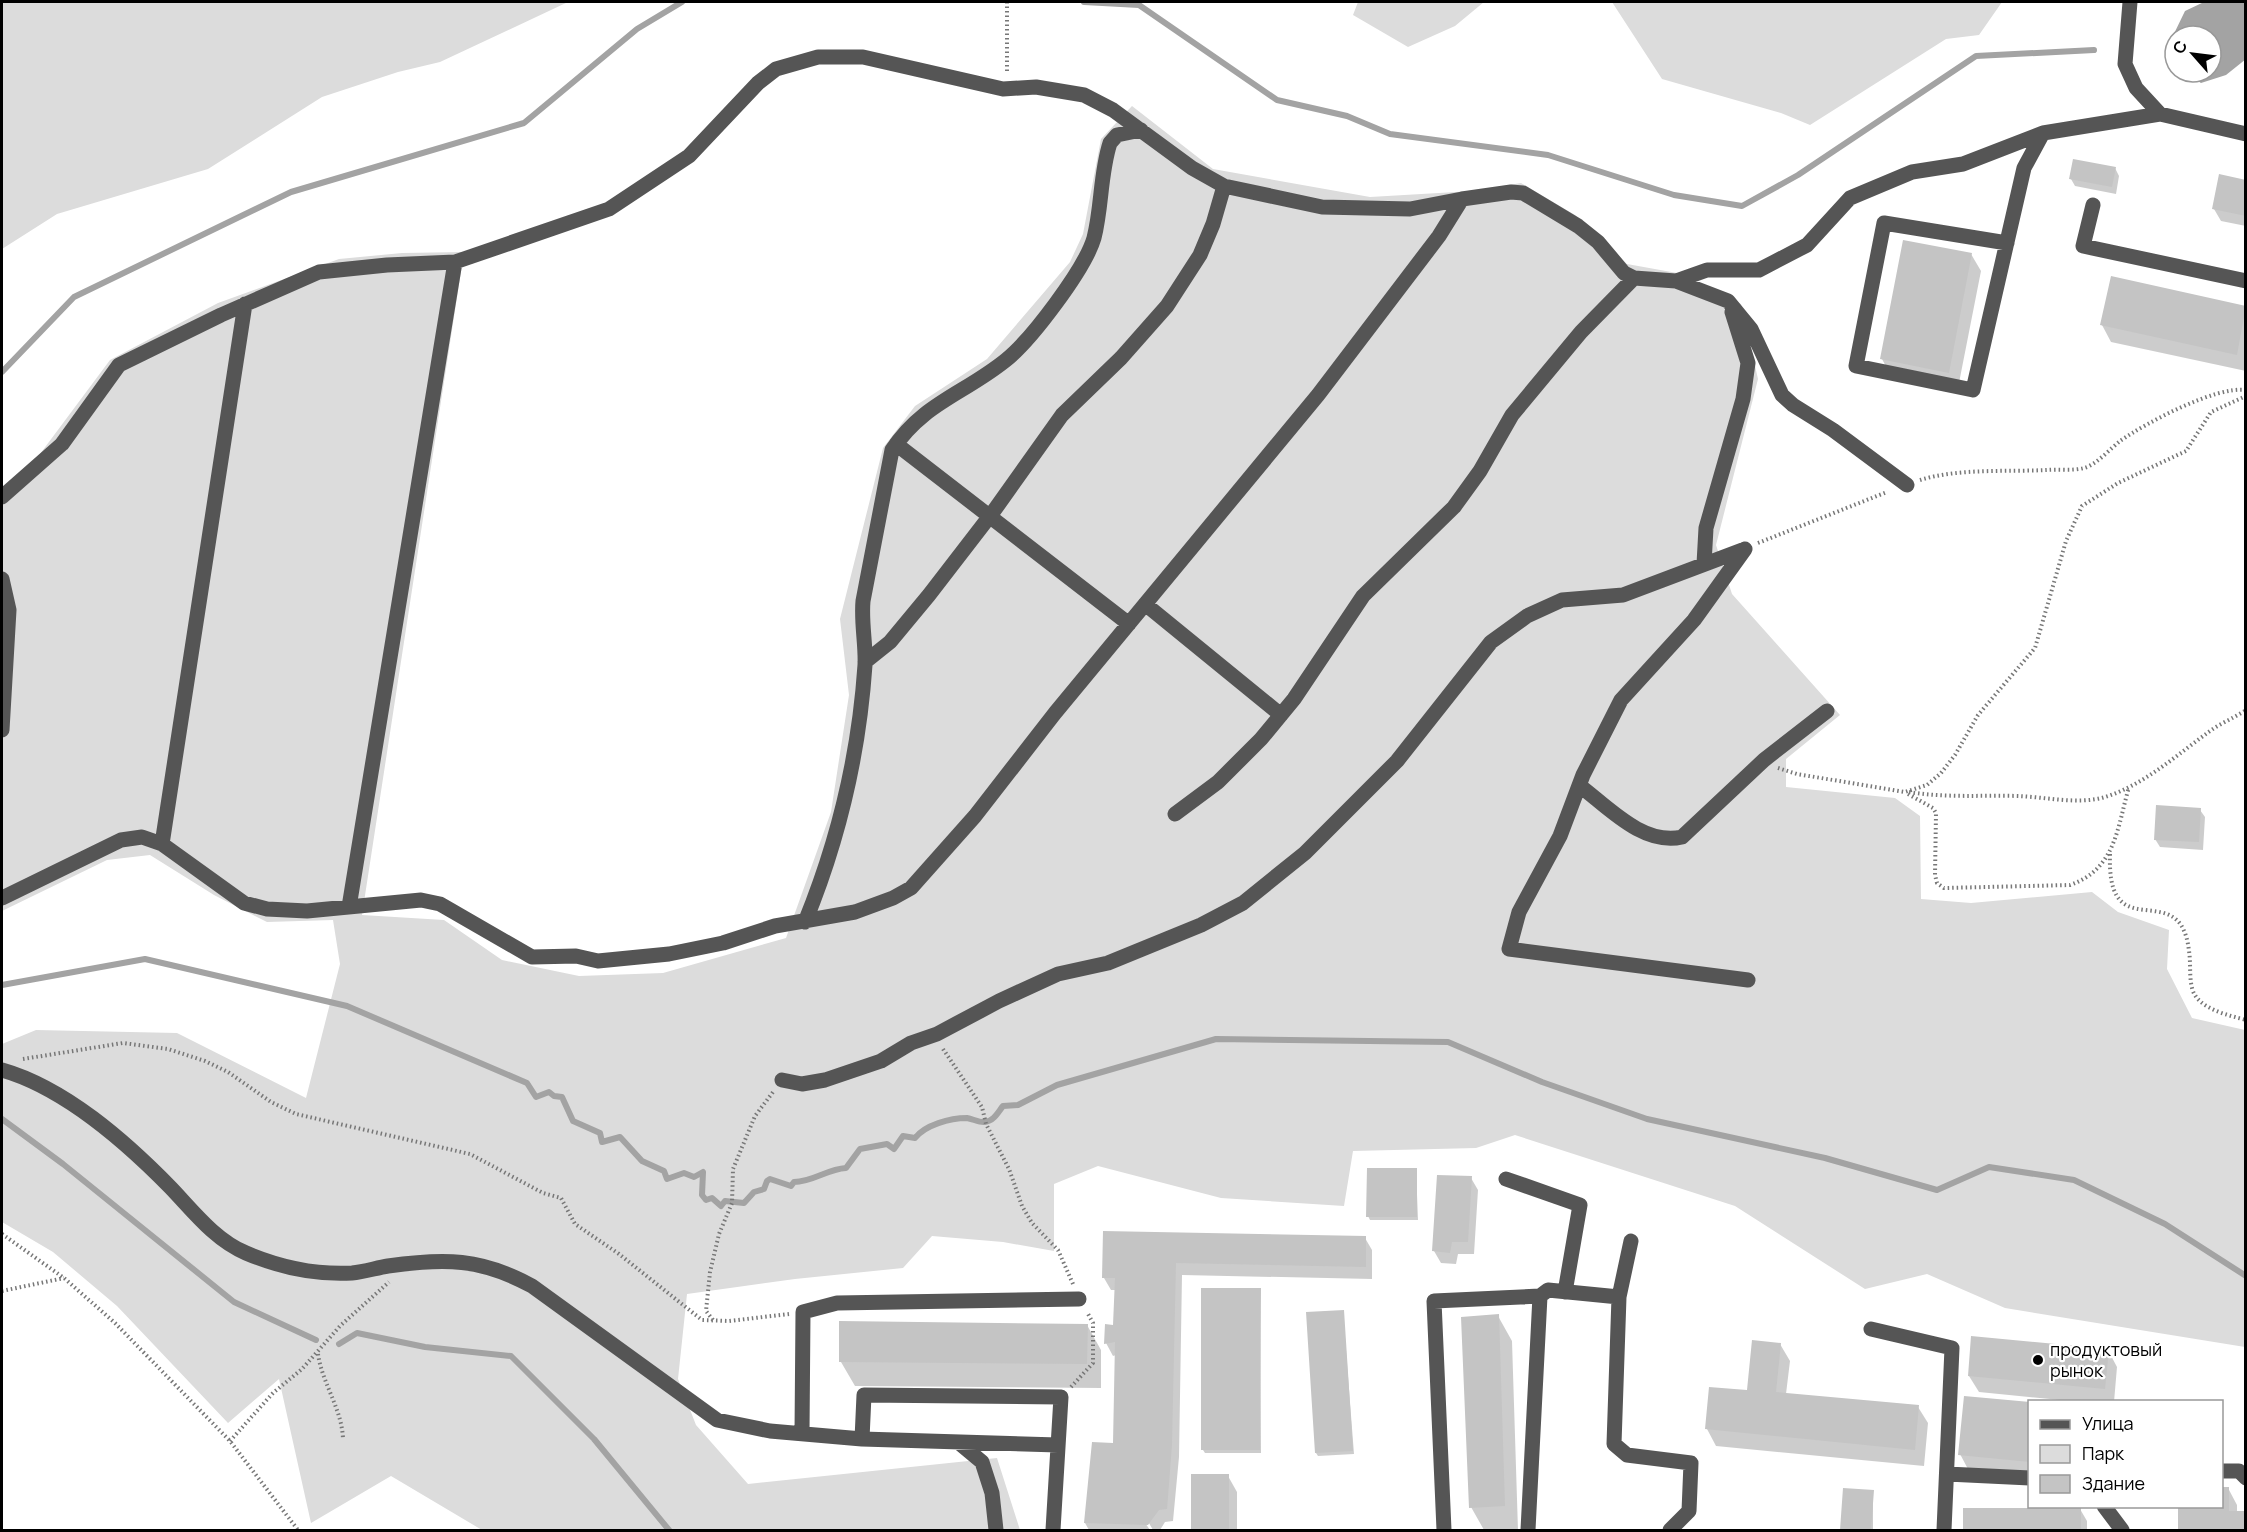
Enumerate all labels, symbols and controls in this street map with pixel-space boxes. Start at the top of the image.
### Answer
north arrow [2163,24,2223,84]
text: С [2167,36,2192,57]
place label: продуктовый рынок [2050,1337,2162,1382]
marker: продуктовый рынок [2031,1353,2045,1367]
legend [2028,1400,2223,1508]
text: Улица [2082,1411,2134,1435]
text: Парк [2082,1441,2125,1465]
text: Здание [2082,1471,2145,1495]

